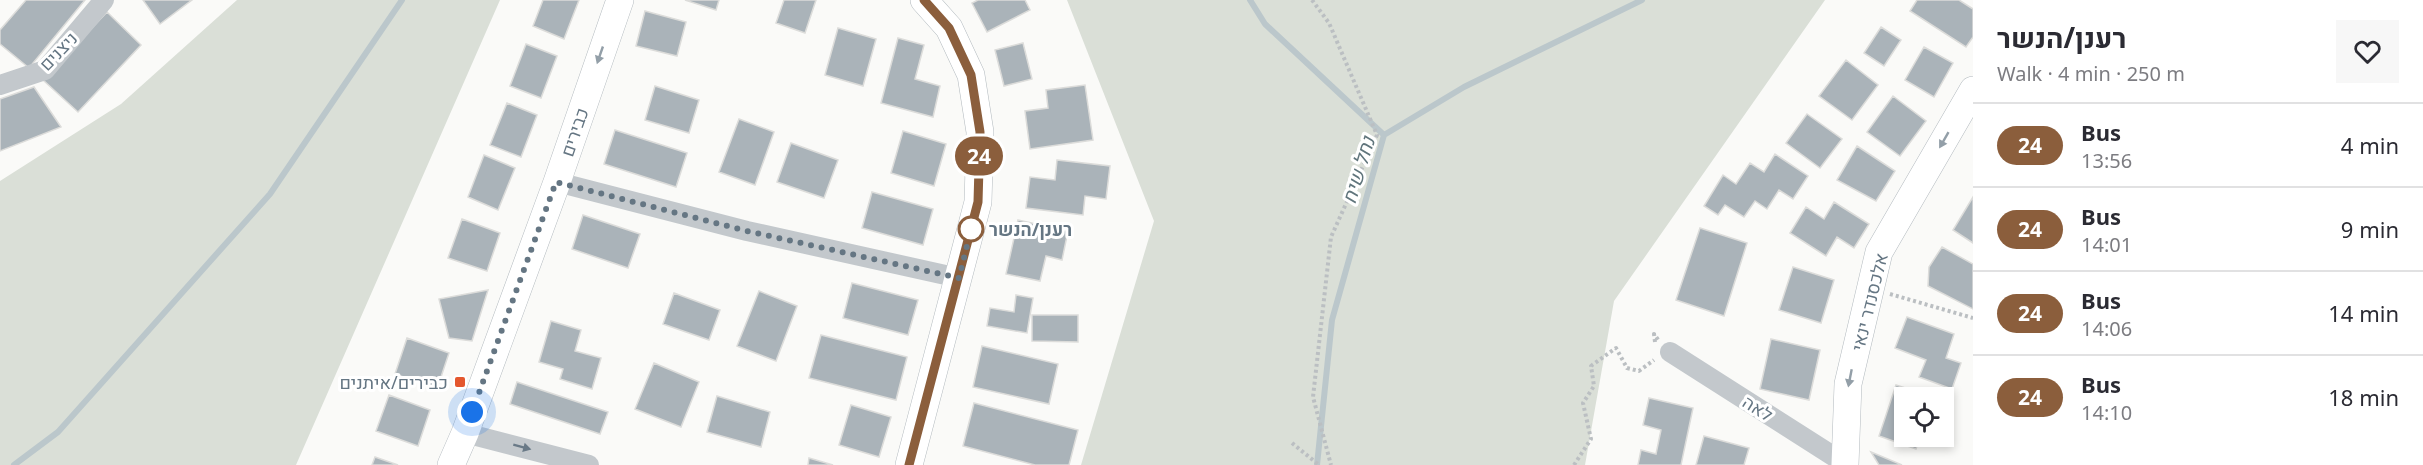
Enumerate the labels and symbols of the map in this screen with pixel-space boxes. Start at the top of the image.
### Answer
street label: ניצנים [34,26,82,76]
one-way arrow [595,46,605,64]
street label: כבירים [554,104,594,160]
water label: נחל שיח [1335,131,1381,207]
one-way arrow [1938,132,1949,148]
line badge: 24 [952,136,1006,176]
marker: רענן/הנשר [958,216,984,242]
place label: רענן/הנשר [989,217,1072,241]
street label: אלכסנדר ינאי [1845,250,1893,354]
one-way arrow [1845,368,1854,387]
place label: כבירים/איתנים [339,370,448,394]
marker: כבירים/איתנים [453,375,467,389]
street label: לאה [1738,390,1778,426]
your location [457,397,487,427]
one-way arrow [512,443,531,453]

